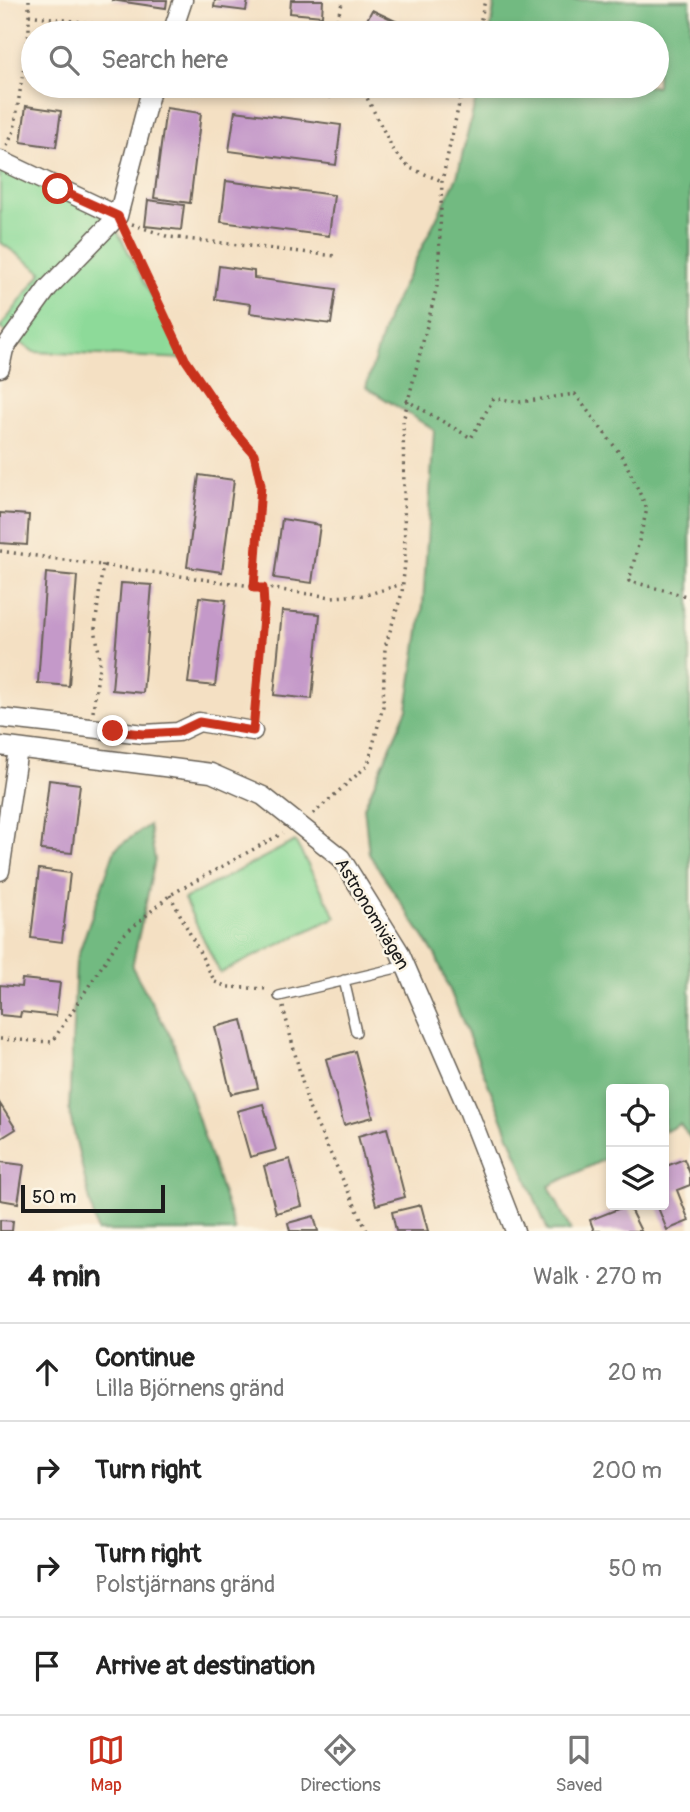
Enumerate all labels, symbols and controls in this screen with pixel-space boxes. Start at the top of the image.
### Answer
search box [21,21,669,98]
icon: search [45,41,83,79]
text: Search here [101,44,228,76]
route start [42,173,73,204]
route end [97,715,128,746]
street label: Astronomivägen [330,854,414,974]
map controls [606,1084,669,1210]
button: locate [606,1084,669,1147]
button: layers [606,1147,669,1210]
scale bar [21,1182,164,1214]
text: 50 m [32,1185,76,1209]
text: 4 min [28,1258,101,1295]
text: Walk · 270 m [533,1262,662,1291]
text: Continue [95,1342,195,1374]
icon: ahead [28,1353,66,1391]
text: 20 m [608,1358,662,1387]
text: Lilla Björnens gränd [95,1374,285,1403]
icon: right [28,1451,66,1489]
text: Turn right [95,1454,201,1486]
text: 200 m [592,1456,662,1485]
text: Turn right [95,1538,201,1570]
icon: right [28,1549,66,1587]
text: 50 m [608,1554,662,1583]
text: Polstjärnans gränd [95,1570,275,1599]
icon: arrive [28,1647,66,1685]
text: Arrive at destination [95,1650,315,1682]
tab: Map [87,1731,125,1797]
tab: Directions [300,1731,381,1797]
tab: Saved [555,1731,603,1797]

